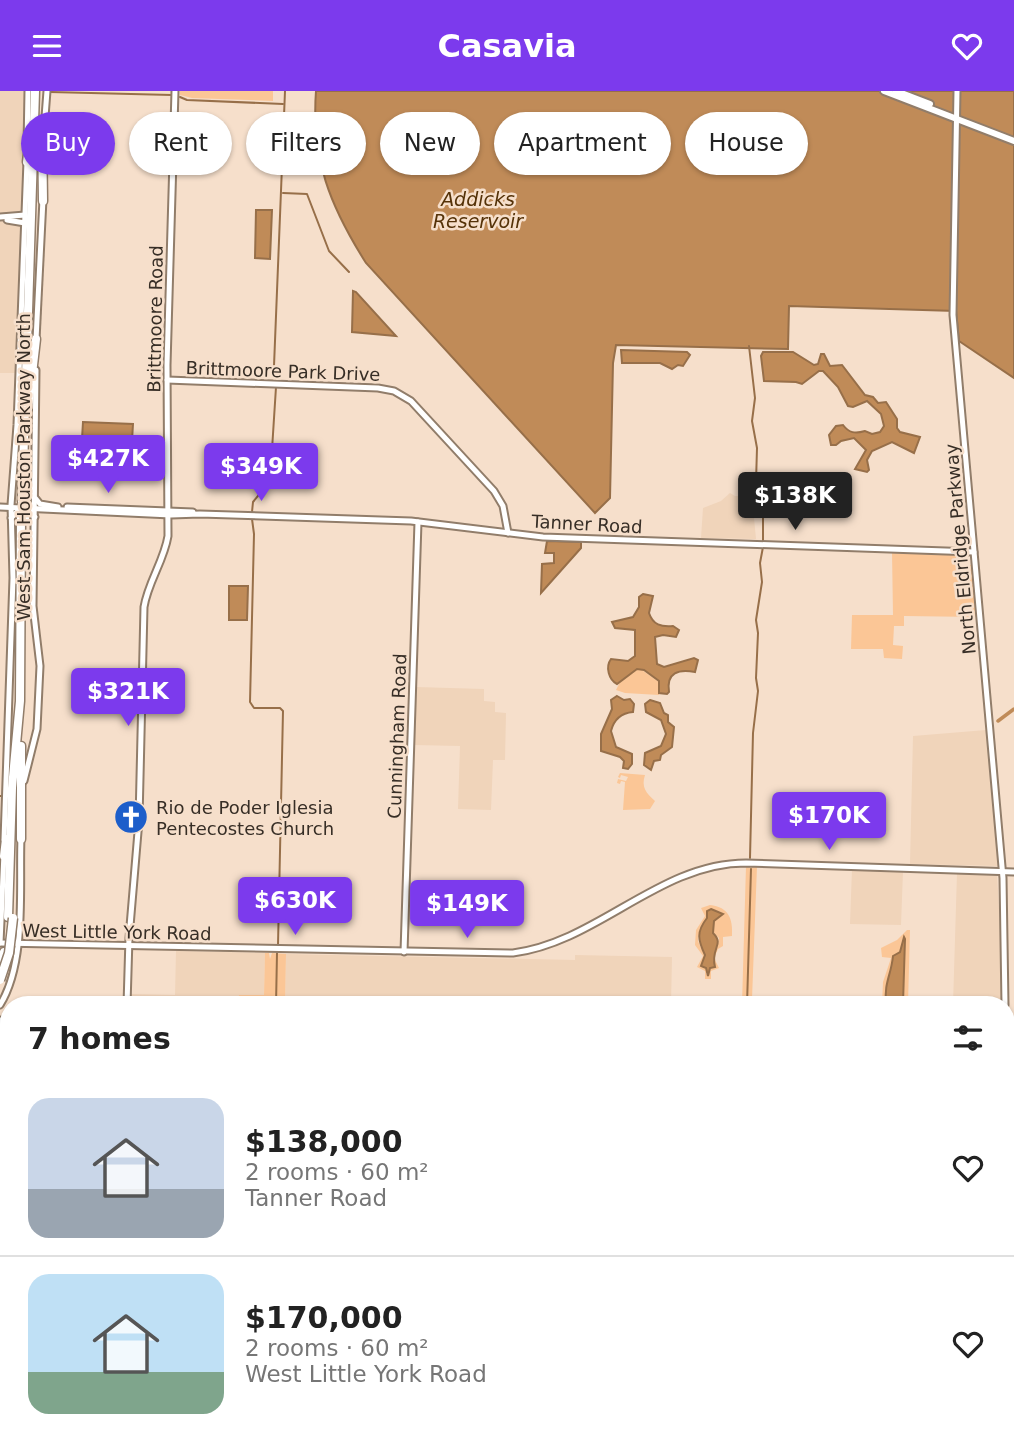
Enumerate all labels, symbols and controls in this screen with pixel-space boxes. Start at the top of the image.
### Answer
icon: menu [28,27,66,65]
text: Casavia [437,27,577,65]
icon: heart [948,27,986,65]
chip: Buy [21,112,115,175]
chip: Rent [129,112,232,175]
chip: Filters [246,112,366,175]
chip: New [380,112,480,175]
chip: Apartment [494,112,671,175]
chip: House [685,112,808,175]
water label: Addicks Reservoir [433,188,524,232]
street label: Brittmoore Road [143,245,167,393]
street label: West Sam Houston Parkway North [13,313,34,621]
street label: Brittmoore Park Drive [185,357,381,385]
pin: $427K [59,435,157,495]
pin: $349K [212,443,310,503]
street label: North Eldridge Parkway [940,443,980,655]
text: $427K [67,445,149,471]
text: $349K [220,453,302,479]
pin: $138K [746,473,844,532]
text: $138K [754,482,836,508]
street label: Tanner Road [530,511,643,537]
street label: Cunningham Road [384,653,410,819]
pin: $321K [79,669,177,728]
text: $321K [87,678,169,704]
pin: $170K [780,793,878,852]
place label: Rio de Poder Iglesia Pentecostes Church [156,797,334,839]
church icon: Rio de Poder Iglesia Pentecostes Church [112,798,150,836]
text: $170K [788,802,870,828]
pin: $630K [246,877,344,937]
pin: $149K [418,881,516,940]
text: $630K [254,887,336,913]
text: $149K [426,890,508,916]
street label: West Little York Road [22,920,212,944]
icon: filters [949,1019,987,1057]
text: 7 homes [28,1021,171,1056]
text: $138,000 [245,1124,403,1159]
icon: home [84,1126,168,1210]
icon: heart [949,1149,987,1187]
text: 2 rooms · 60 m² [245,1159,429,1185]
text: Tanner Road [245,1185,387,1211]
text: $170,000 [245,1300,403,1335]
icon: home [84,1302,168,1386]
icon: heart [949,1325,987,1363]
text: 2 rooms · 60 m² [245,1335,429,1361]
text: West Little York Road [245,1361,487,1387]

